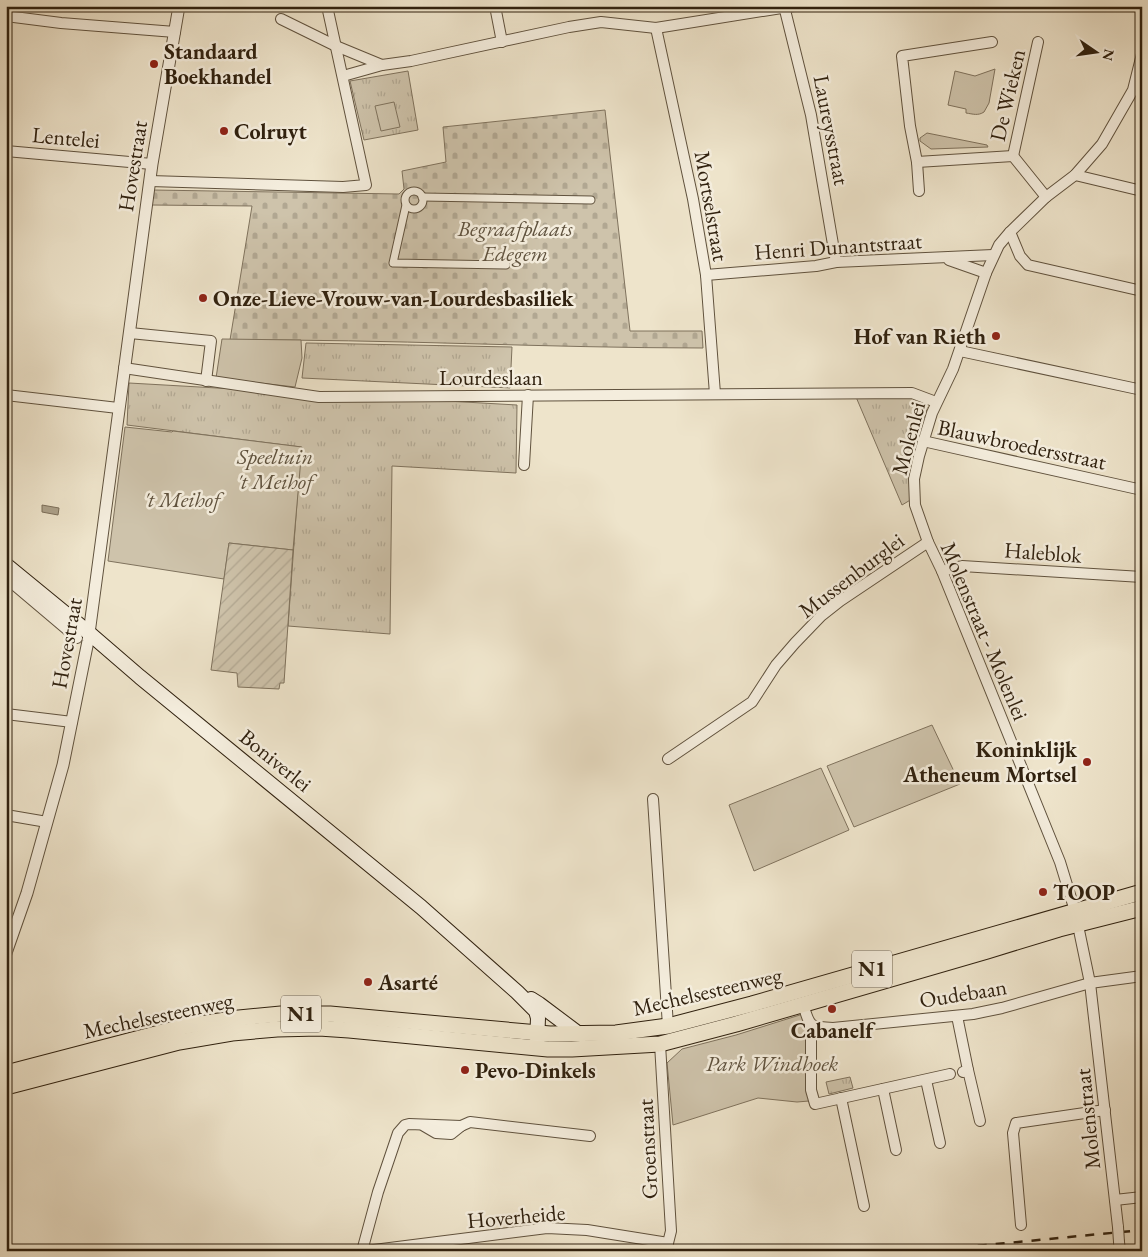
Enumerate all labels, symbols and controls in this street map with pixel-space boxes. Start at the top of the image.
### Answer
north arrow [1070,28,1120,78]
place label: Standaard Boekhandel [164,37,272,91]
street label: De Wieken [983,46,1032,144]
text: N [1098,47,1119,63]
marker: Standaard Boekhandel [148,58,160,70]
street label: Laureysstraat [807,72,856,188]
place label: Colruyt [234,117,307,146]
street label: Hovestraat [111,118,154,214]
street label: Lentelei [31,120,101,155]
marker: Colruyt [218,125,230,137]
street label: Mortselstraat [688,149,735,264]
park label: Begraafplaats Edegem [457,214,573,268]
street label: Henri Dunantstraat [753,226,923,267]
place label: Onze-Lieve-Vrouw-van-Lourdesbasiliek [213,284,575,313]
marker: Onze-Lieve-Vrouw-van-Lourdesbasiliek [197,292,209,304]
place label: Hof van Rieth [854,322,986,351]
marker: Hof van Rieth [990,330,1002,342]
street label: Lourdeslaan [439,363,543,392]
street label: Molenlei [885,398,932,478]
street label: Blauwbroedersstraat [935,412,1109,477]
park label: Speeltuin 't Meihof [236,442,318,496]
park label: 't Meihof [144,485,225,514]
street label: Mussenburglei [793,526,910,625]
street label: Haleblok [1003,535,1083,570]
street label: Molenstraat - Molenlei [934,538,1035,725]
street label: Hovestraat [44,595,89,691]
street label: Boniverlei [234,722,318,798]
place label: Koninklijk Atheneum Mortsel [902,735,1078,789]
marker: Koninklijk Atheneum Mortsel [1081,756,1093,768]
place label: TOOP [1053,878,1115,907]
marker: TOOP [1037,886,1049,898]
road number: N1 [852,951,892,988]
street label: Mechelsesteenweg [630,960,785,1023]
place label: Asarté [377,968,438,997]
street label: Oudebaan [917,972,1009,1015]
marker: Asarté [362,976,374,988]
street label: Mechelsesteenweg [81,985,236,1046]
road number: N1 [281,996,321,1032]
marker: Cabanelf [826,1003,838,1015]
place label: Cabanelf [791,1016,876,1045]
park label: Park Windhoek [706,1049,838,1078]
place label: Pevo-Dinkels [475,1056,596,1085]
marker: Pevo-Dinkels [459,1064,471,1076]
street label: Molenstraat [1068,1067,1107,1171]
street label: Groenstraat [630,1098,665,1200]
street label: Hoverheide [466,1198,567,1235]

